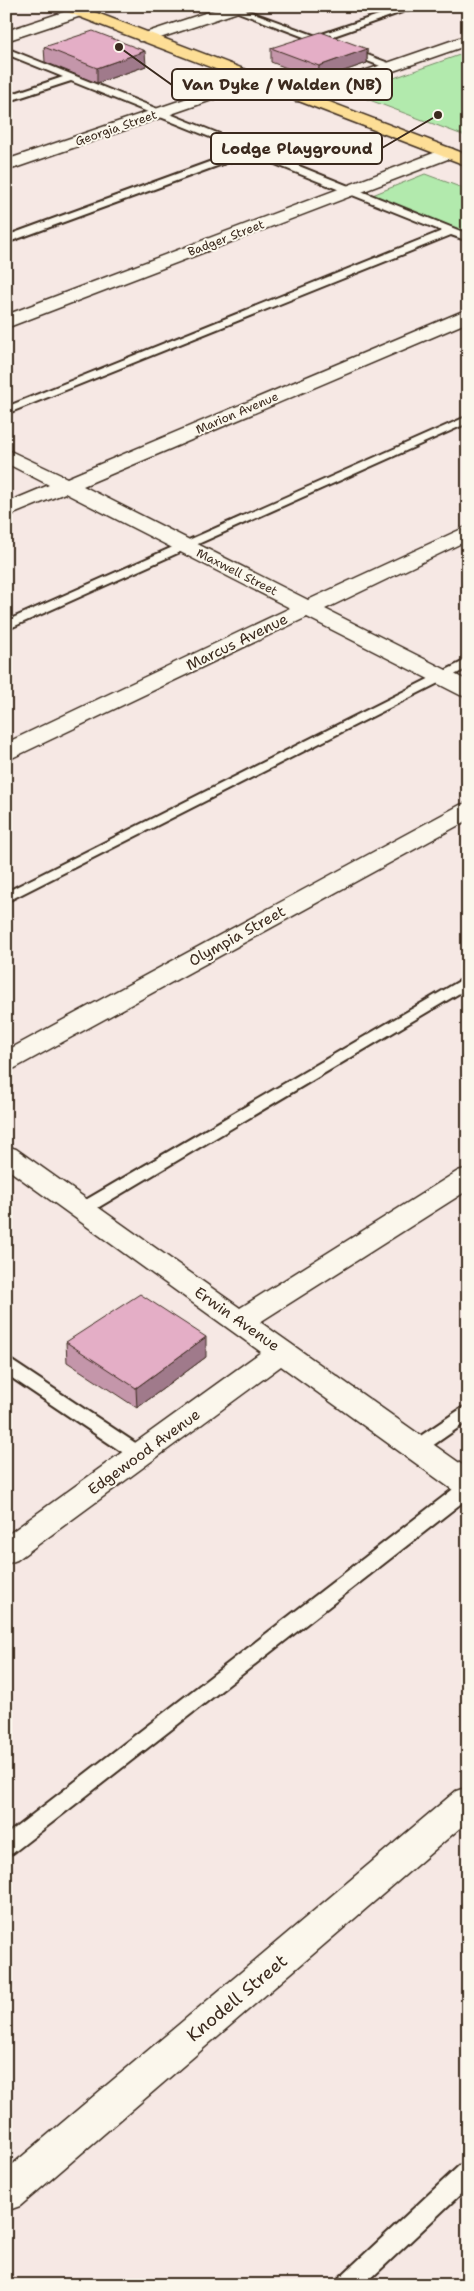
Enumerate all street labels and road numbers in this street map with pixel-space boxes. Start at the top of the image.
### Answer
street label: Georgia Street [73,107,159,149]
street label: Badger Street [185,216,267,260]
street label: Marion Avenue [193,388,281,438]
street label: Maxwell Street [194,545,280,599]
street label: Marcus Avenue [183,609,291,675]
street label: Olympia Street [185,901,289,971]
street label: Erwin Avenue [190,1282,284,1356]
street label: Edgewood Avenue [84,1404,204,1500]
street label: Knodell Street [182,1949,292,2047]

